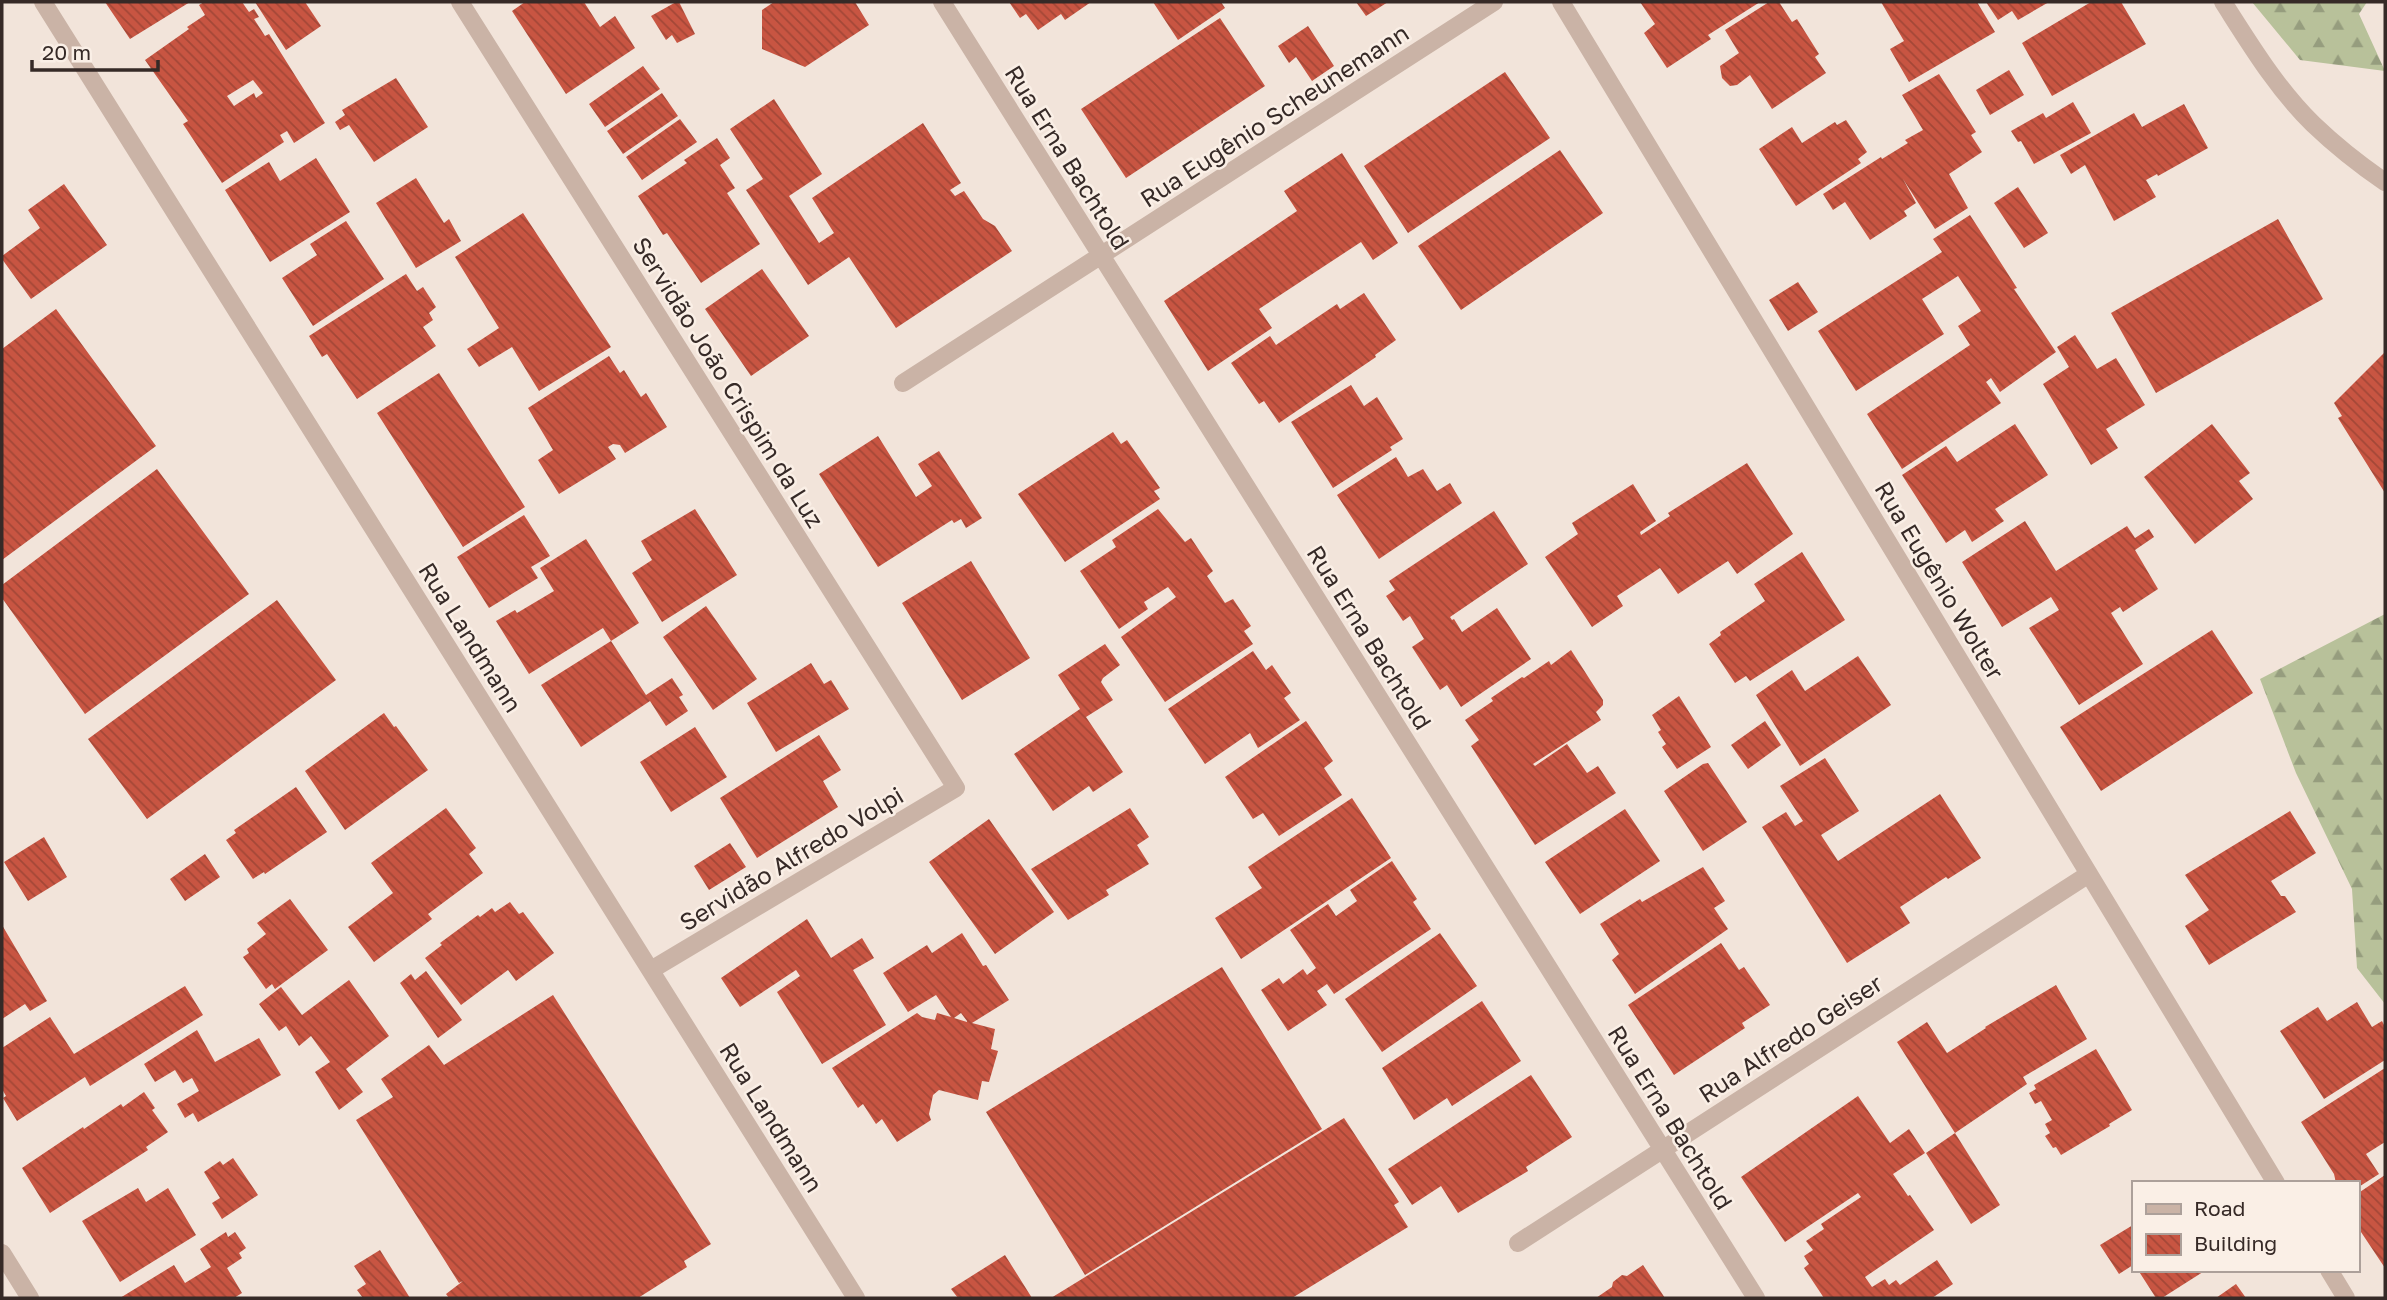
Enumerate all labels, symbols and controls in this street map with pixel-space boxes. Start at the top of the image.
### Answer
street label: Rua Eugênio Scheunemann [1134,17,1414,213]
scale bar [32,28,158,72]
text: 20 m [42,39,91,65]
street label: Rua Erna Bachtold [1000,60,1136,254]
street label: Servidão João Crispim da Luz [627,231,831,533]
street label: Rua Eugênio Wolter [1869,476,2011,684]
street label: Rua Erna Bachtold [1302,540,1438,734]
street label: Rua Landmann [413,557,529,717]
street label: Servidão Alfredo Volpi [674,780,908,936]
street label: Rua Alfredo Geiser [1693,968,1887,1108]
street label: Rua Erna Bachtold [1603,1020,1739,1214]
street label: Rua Landmann [714,1037,830,1197]
legend [2132,1181,2359,1272]
text: Road [2194,1195,2245,1221]
text: Building [2194,1230,2277,1256]

